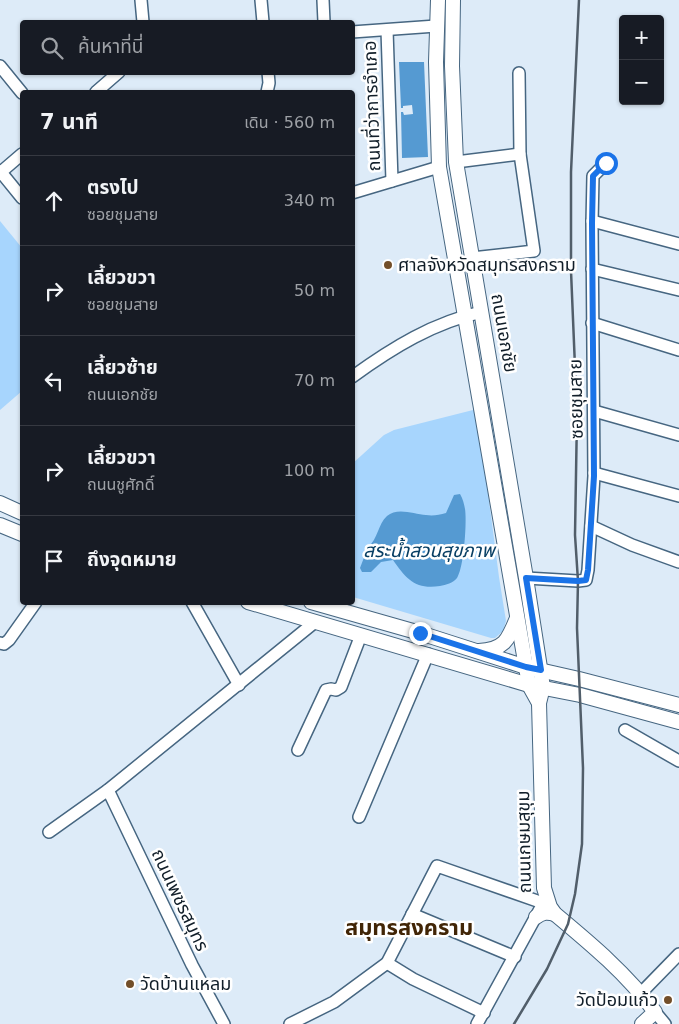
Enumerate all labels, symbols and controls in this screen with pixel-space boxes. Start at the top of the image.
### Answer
map controls [619,15,664,105]
button: + [619,15,664,60]
search box [20,20,355,75]
icon: search [38,34,66,62]
text: ค้นหาที่นี่ [78,35,143,57]
street label: ถนนที่ว่าการอำเภอ [357,40,384,172]
button: − [619,60,664,105]
text: 7 นาที [40,110,98,134]
text: เดิน · 560 m [244,113,335,132]
route start [595,152,618,175]
text: ตรงไป [87,176,139,198]
icon: ahead [40,187,68,215]
text: 340 m [284,191,335,210]
text: ซอยชุมสาย [87,205,158,224]
place label: ศาลจังหวัดสมุทรสงคราม [398,254,576,276]
marker: ศาลจังหวัดสมุทรสงคราม [382,259,394,271]
text: เลี้ยวขวา [87,266,156,288]
icon: right [40,277,68,305]
text: 50 m [294,281,335,300]
street label: ถนนเอกชัย [487,292,522,374]
text: ซอยชุมสาย [87,295,158,314]
text: เลี้ยวซ้าย [87,356,158,378]
street label: ซอยชุมสาย [564,359,588,439]
icon: left [40,367,68,395]
text: 70 m [294,371,335,390]
text: ถนนเอกชัย [87,385,158,404]
text: เลี้ยวขวา [87,446,156,468]
icon: right [40,457,68,485]
text: 100 m [284,461,335,480]
text: ถนนชูศักดิ์ [87,475,155,494]
water label: สระน้ำสวนสุขภาพ [363,537,497,562]
icon: arrive [40,547,68,575]
text: ถึงจุดหมาย [87,548,177,570]
route end [409,622,432,645]
street label: ถนนเกษมสุขุม [512,790,536,894]
street label: ถนนเพชรสมุทร [147,845,213,955]
district label: สมุทรสงคราม [345,915,473,941]
place label: วัดบ้านแหลม [140,973,231,994]
marker: วัดบ้านแหลม [124,978,136,990]
place label: วัดป้อมแก้ว [576,989,658,1010]
marker: วัดป้อมแก้ว [662,994,674,1006]

